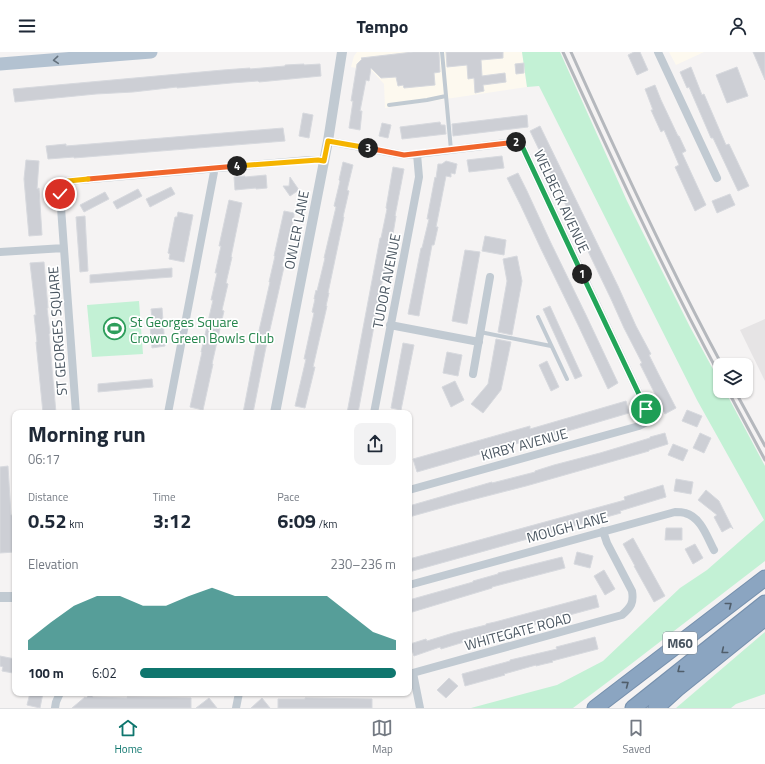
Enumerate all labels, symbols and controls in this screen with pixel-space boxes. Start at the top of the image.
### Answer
text: Tempo [357,13,408,40]
icon: menu [16,15,38,37]
icon: person [727,15,749,37]
one-way arrow [53,55,59,64]
pin: 2 [506,132,526,152]
text: 2 [513,134,519,150]
pin: 3 [358,138,378,158]
text: 3 [365,140,371,156]
street label: WELBECK AVENUE [529,146,595,256]
pin: 4 [227,156,247,176]
text: 4 [234,158,240,174]
pin [43,177,77,211]
icon: check [49,183,71,205]
street label: OWLER LANE [278,188,314,271]
street label: TUDOR AVENUE [366,231,406,330]
pin: 1 [572,264,592,284]
street label: ST GEORGES SQUARE [42,265,72,396]
text: 1 [579,266,585,282]
place label: St Georges Square Crown Green Bowls Club [130,311,274,348]
sports icon: St Georges Square Crown Green Bowls Club [102,316,128,342]
map controls [713,358,753,398]
button: layers [713,358,753,398]
pin [629,392,663,426]
icon: arrive [635,398,657,420]
text: Morning run [28,417,146,451]
street label: KIRBY AVENUE [478,422,570,466]
button: share [354,423,396,465]
text: 06:17 [28,449,60,469]
text: Distance [28,489,68,505]
text: Time [153,489,176,505]
text: Pace [277,489,300,505]
text: 0.52 [28,505,67,536]
text: 3:12 [153,505,191,536]
text: 6:09 [277,505,316,536]
street label: MOUGH LANE [524,506,610,548]
text: km [67,516,84,532]
text: /km [316,516,337,532]
text: Elevation [28,554,79,574]
text: 230–236 m [330,554,396,574]
one-way arrow [725,603,732,610]
street label: WHITEGATE ROAD [462,607,574,655]
road number: M60 [663,632,697,654]
one-way arrow [721,647,728,654]
text: 100 m [28,663,64,683]
text: 6:02 [92,663,117,683]
one-way arrow [677,666,684,673]
one-way arrow [622,682,629,689]
tab: Home [115,717,142,757]
tab: Map [371,717,393,757]
tab: Saved [622,717,650,757]

